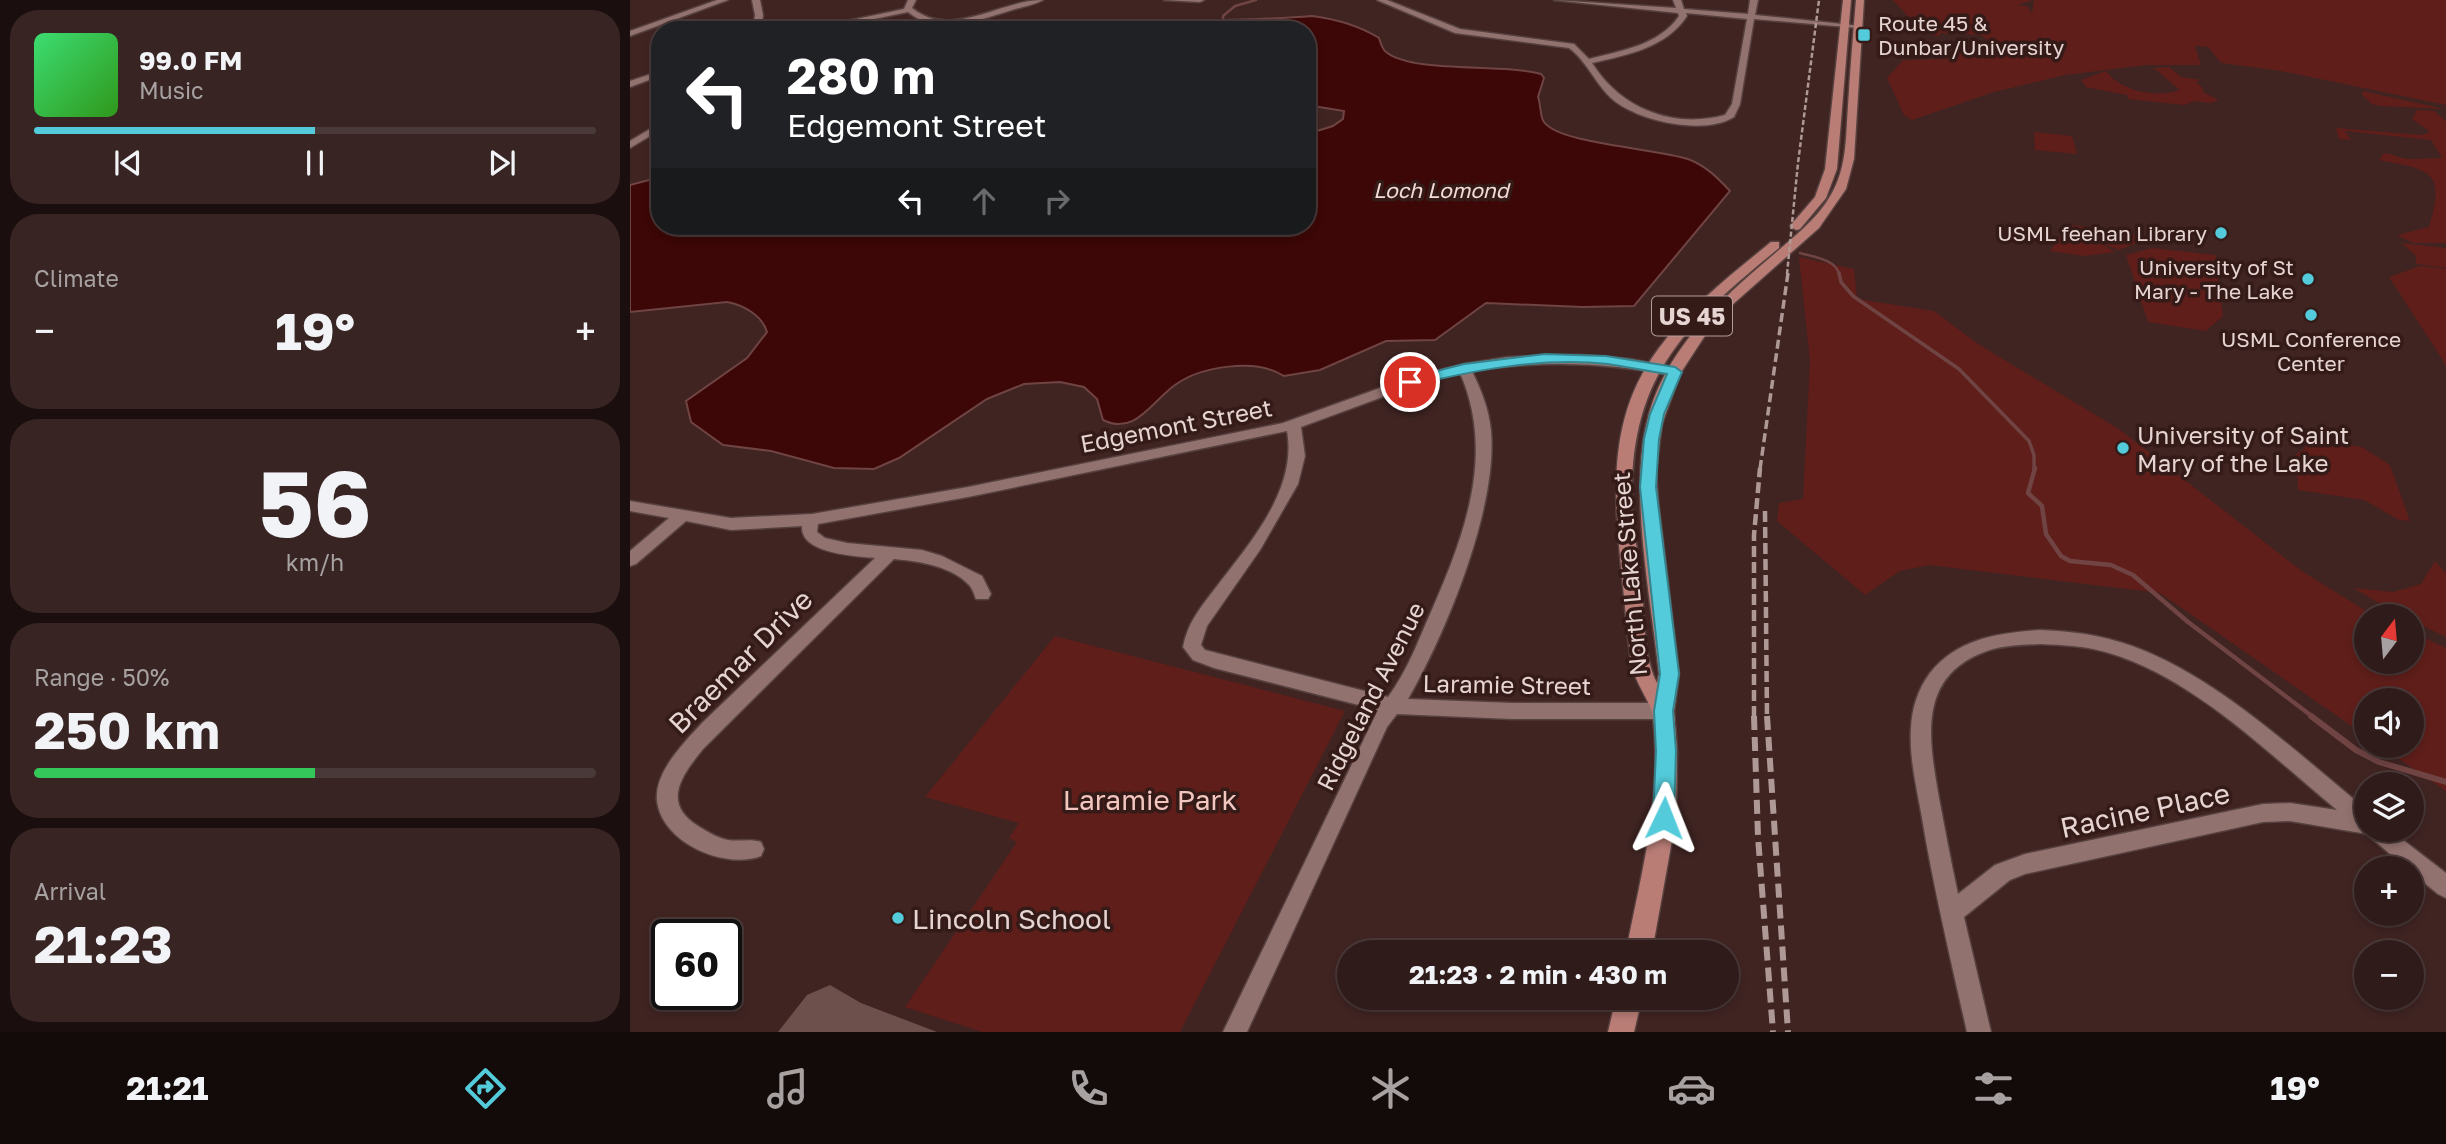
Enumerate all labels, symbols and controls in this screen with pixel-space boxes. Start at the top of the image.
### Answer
place label: Route 45 & Dunbar/University [1878,10,2065,60]
marker: Route 45 & Dunbar/University [1856,27,1872,43]
text: 99.0 FM [139,45,242,76]
text: 280 m [787,46,935,105]
icon: left [672,49,763,140]
text: Music [139,76,204,104]
text: Edgemont Street [787,106,1047,144]
icon: previous [109,144,147,182]
icon: pause [296,144,334,182]
icon: next [483,144,521,182]
water label: Loch Lomond [1373,177,1511,203]
icon: left [892,182,930,220]
icon: ahead [965,182,1003,220]
icon: right [1038,182,1076,220]
place label: USML feehan Library [1997,220,2207,246]
marker: USML feehan Library [2213,225,2229,241]
place label: University of St Mary - The Lake [2134,254,2294,304]
text: Climate [34,264,119,292]
marker: University of St Mary - The Lake [2300,271,2316,287]
road number: US 45 [1652,296,1732,336]
text: 19° [275,299,355,361]
marker: USML Conference Center [2303,307,2319,323]
text: − [34,308,55,353]
text: + [575,308,596,353]
place label: USML Conference Center [2221,326,2401,376]
pin [1380,352,1440,412]
icon: arrive [1391,363,1429,401]
street label: Edgemont Street [1078,392,1274,458]
place label: University of Saint Mary of the Lake [2137,420,2349,477]
marker: University of Saint Mary of the Lake [2115,440,2131,456]
text: 56 [258,448,372,557]
street label: North Lake Street [1606,471,1652,677]
text: km/h [286,548,344,576]
street label: Braemar Drive [661,582,819,740]
street label: Ridgeland Avenue [1310,597,1430,795]
north arrow [2354,604,2424,674]
map controls [2354,604,2424,1010]
text: Range · 50% [34,663,169,691]
street label: Laramie Street [1422,668,1592,700]
button: sound [2354,688,2424,758]
text: 250 km [34,698,220,760]
button: layers [2354,772,2424,842]
street label: Racine Place [2057,776,2233,844]
position arrow [1627,781,1701,855]
park label: Laramie Park [1063,783,1238,816]
button: + [2354,856,2424,926]
text: Arrival [34,877,106,905]
place label: Lincoln School [912,902,1111,935]
marker: Lincoln School [890,910,906,926]
text: 21:23 [34,912,173,974]
speed limit sign: 60 [651,919,742,1010]
button: − [2354,940,2424,1010]
text: 21:23 · 2 min · 430 m [1409,959,1667,990]
icon: directions [461,1064,510,1113]
icon: music [763,1064,812,1113]
icon: phone [1064,1064,1113,1113]
icon: climate [1366,1064,1415,1113]
icon: car [1667,1064,1716,1113]
icon: filters [1969,1064,2018,1113]
text: 21:21 [126,1069,209,1107]
text: 19° [2270,1069,2320,1107]

